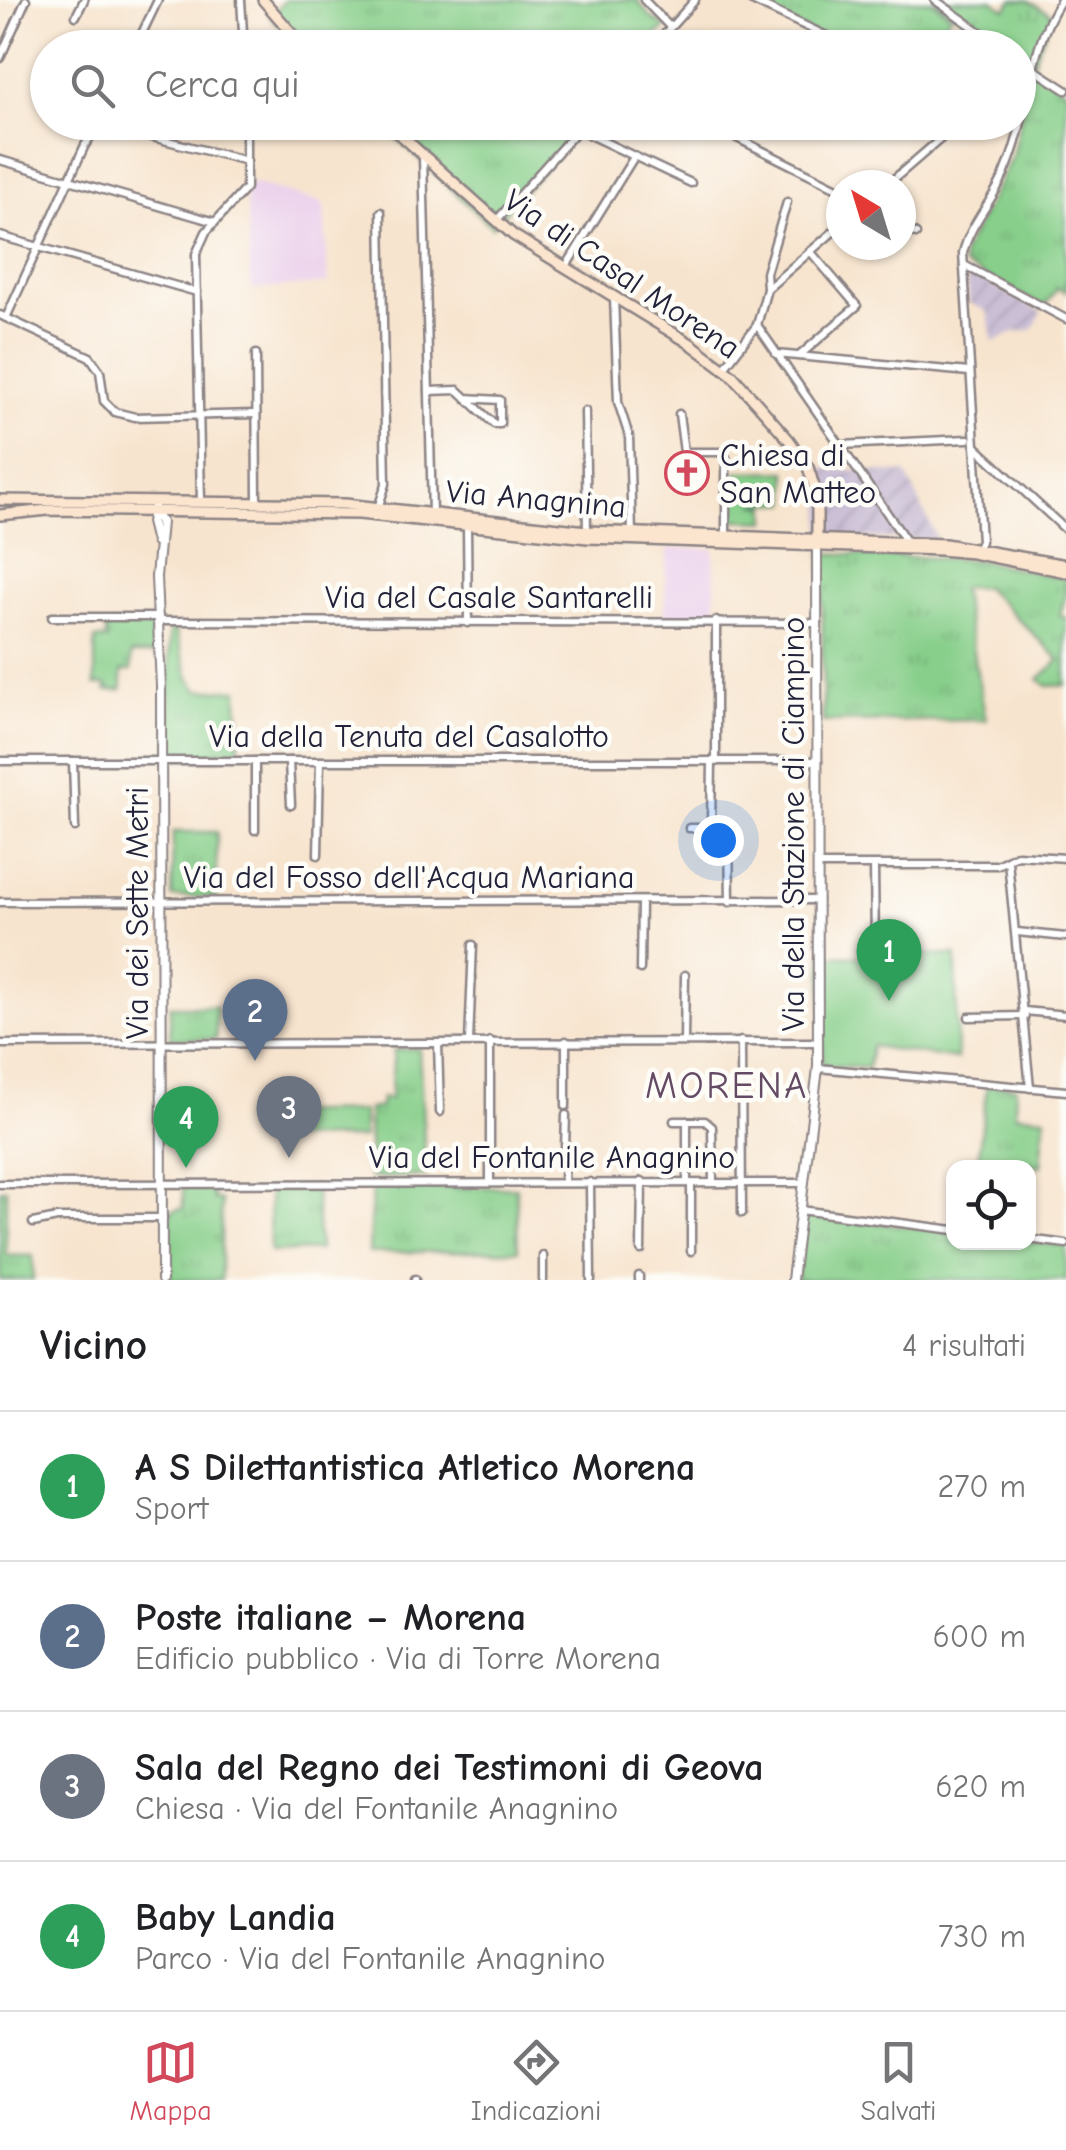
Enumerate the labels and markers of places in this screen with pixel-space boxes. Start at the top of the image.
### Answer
place label: Chiesa di San Matteo [720,437,876,511]
church icon: Chiesa di San Matteo [664,450,710,496]
pin: 1 [856,918,922,1001]
pin: 2 [222,978,288,1061]
pin: 3 [256,1076,322,1158]
pin: 4 [154,1086,218,1168]

